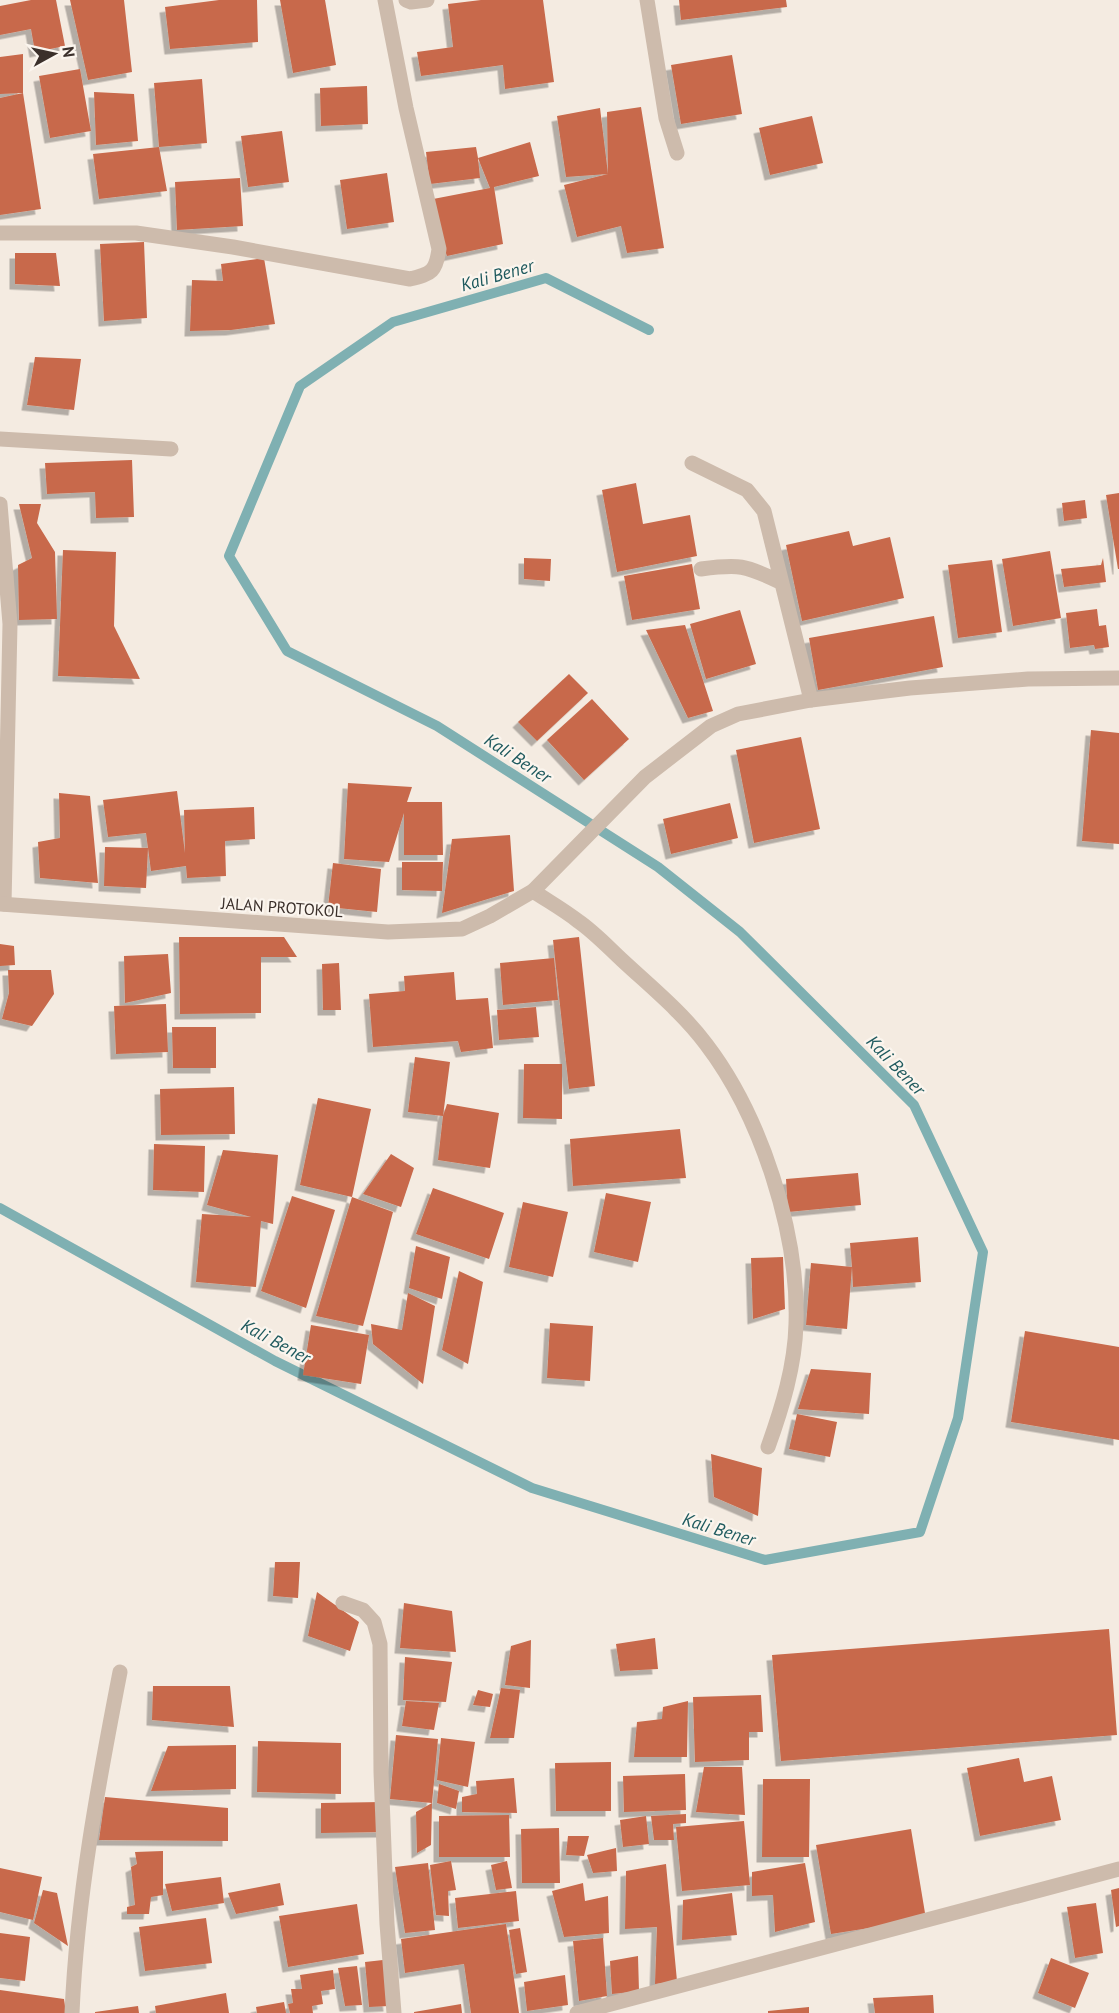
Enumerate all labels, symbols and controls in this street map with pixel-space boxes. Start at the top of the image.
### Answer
north arrow [24,24,84,84]
text: N [58,45,79,59]
water label: Kali Bener [458,253,537,296]
water label: Kali Bener [480,728,557,789]
street label: JALAN PROTOKOL [219,893,344,921]
water label: Kali Bener [862,1030,931,1101]
water label: Kali Bener [238,1313,315,1369]
water label: Kali Bener [680,1507,759,1551]

